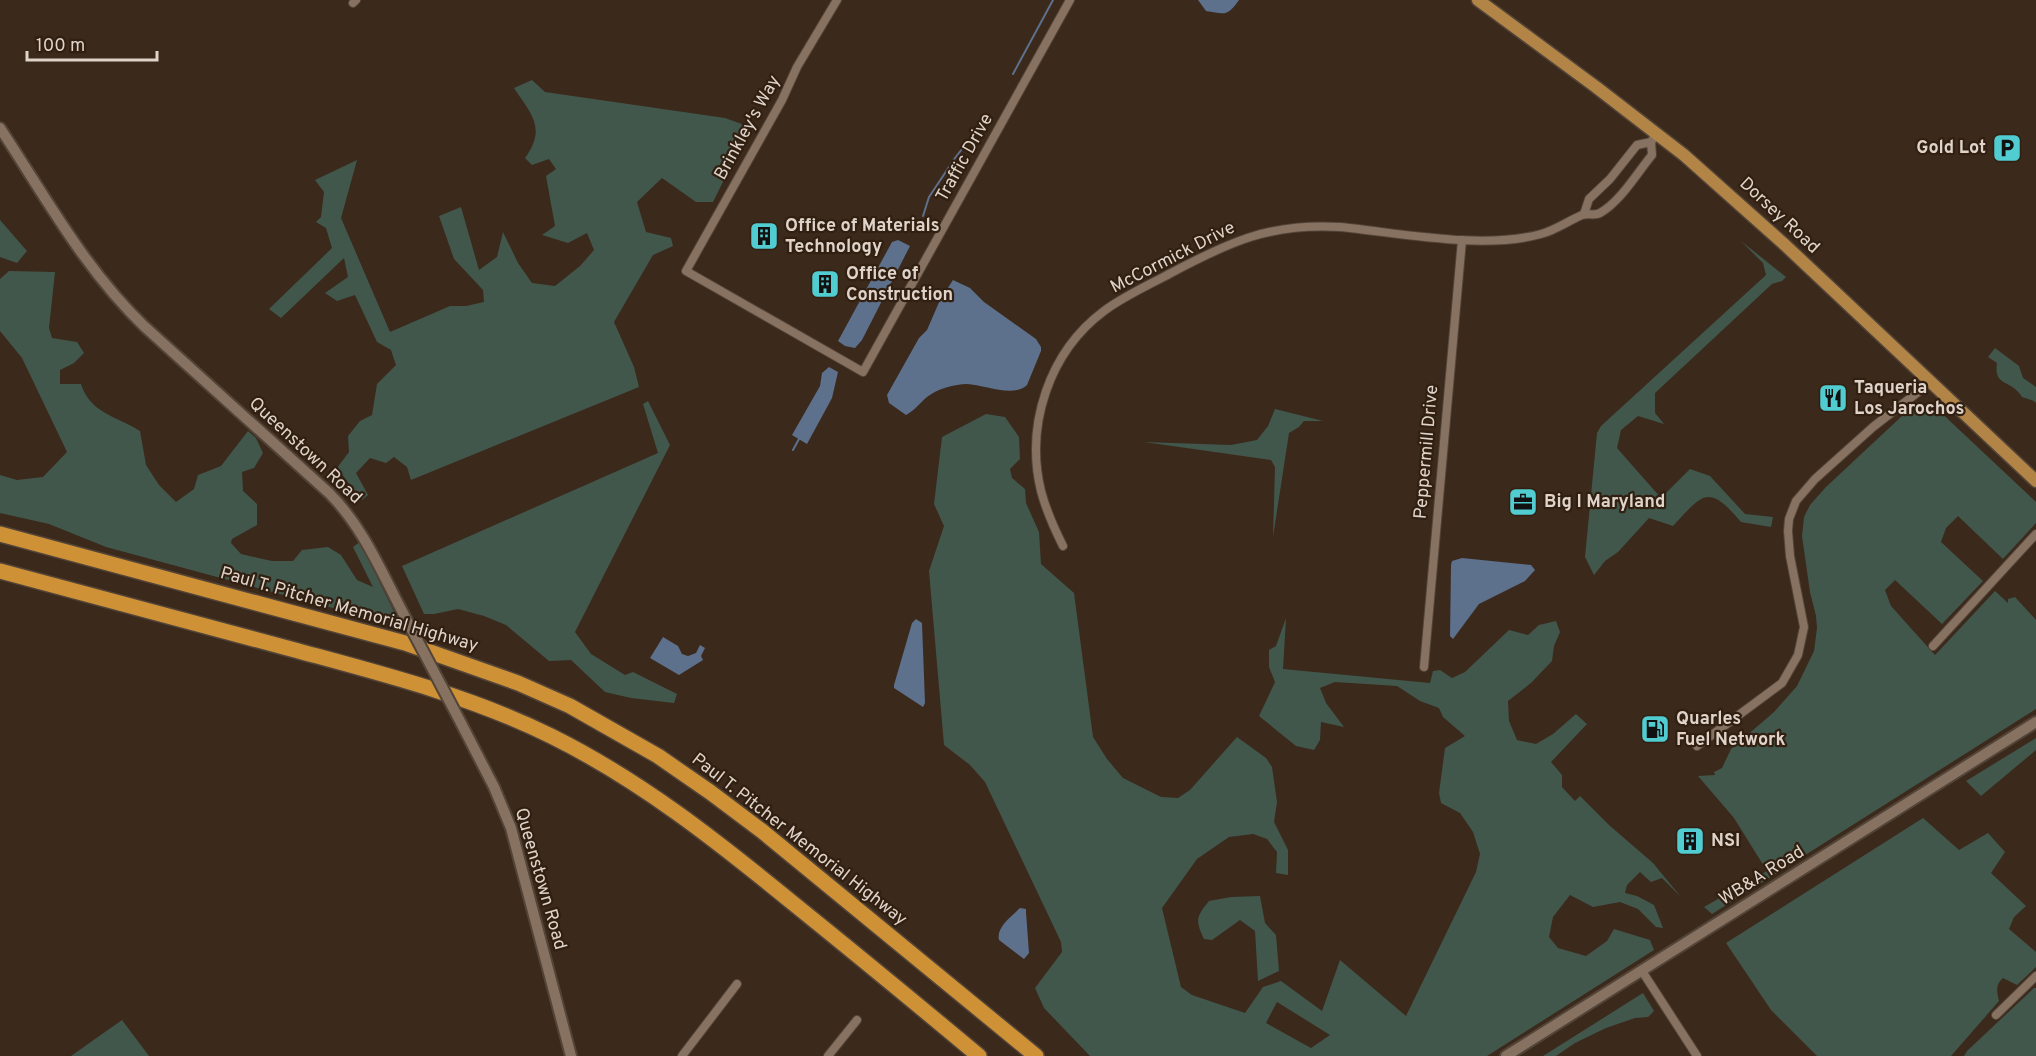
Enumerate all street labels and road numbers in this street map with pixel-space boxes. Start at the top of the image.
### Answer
street label: Brinkley's Way [710,72,786,184]
street label: Traffic Drive [931,110,999,206]
street label: Dorsey Road [1734,173,1824,259]
street label: McCormick Drive [1107,217,1239,299]
street label: Peppermill Drive [1410,384,1444,520]
street label: Queenstown Road [243,393,367,509]
street label: Paul T. Pitcher Memorial Highway [217,562,481,658]
street label: Paul T. Pitcher Memorial Highway [687,749,911,931]
street label: Queenstown Road [509,805,571,953]
street label: WB&A Road [1715,841,1809,911]

